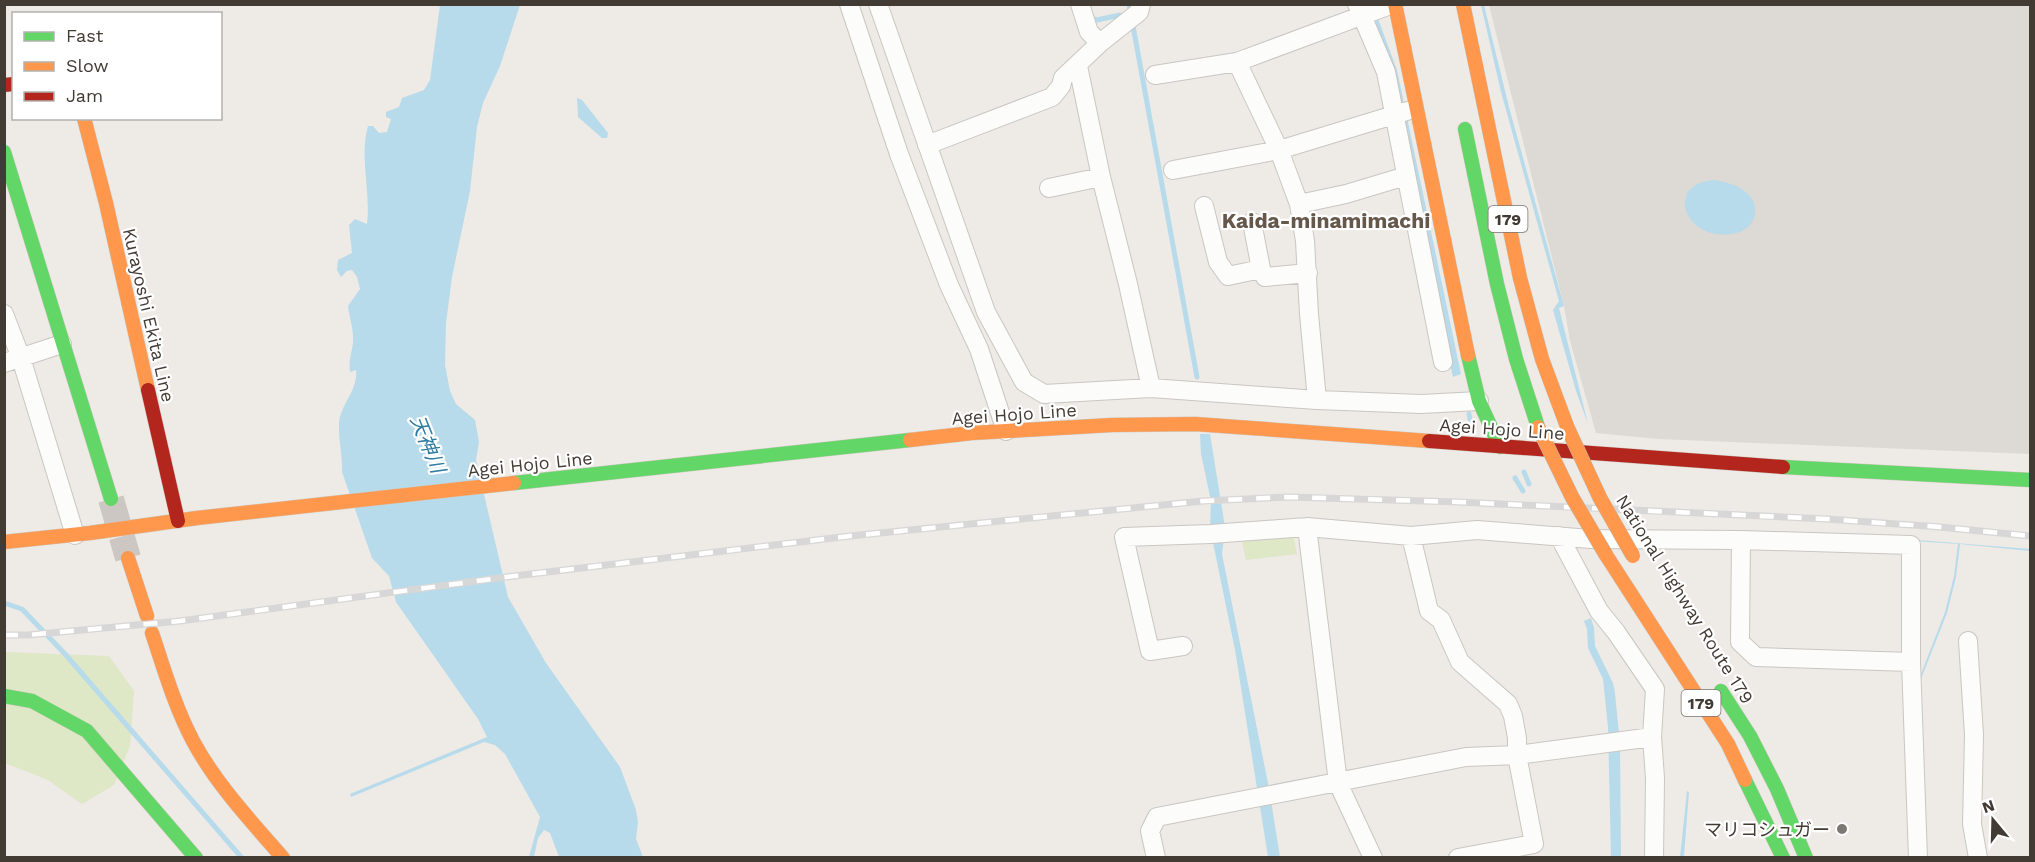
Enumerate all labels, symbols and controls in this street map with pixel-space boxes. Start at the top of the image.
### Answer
legend [12,12,222,120]
text: Fast [66,25,104,46]
text: Slow [66,55,109,76]
text: Jam [66,85,103,106]
road number: 179 [1488,206,1528,232]
district label: Kaida-minamimachi [1222,208,1430,233]
street label: Kurayoshi Ekita Line [119,226,179,404]
street label: Agei Hojo Line [951,399,1077,429]
water label: 天神川 [406,412,451,478]
street label: Agei Hojo Line [1439,414,1565,444]
street label: Agei Hojo Line [467,447,593,481]
street label: National Highway Route 179 [1611,490,1759,708]
road number: 179 [1682,690,1720,716]
north arrow [1963,790,2023,850]
text: N [1980,795,1997,817]
place label: マリコシュガー [1704,819,1830,840]
marker: マリコシュガー [1835,822,1849,836]

